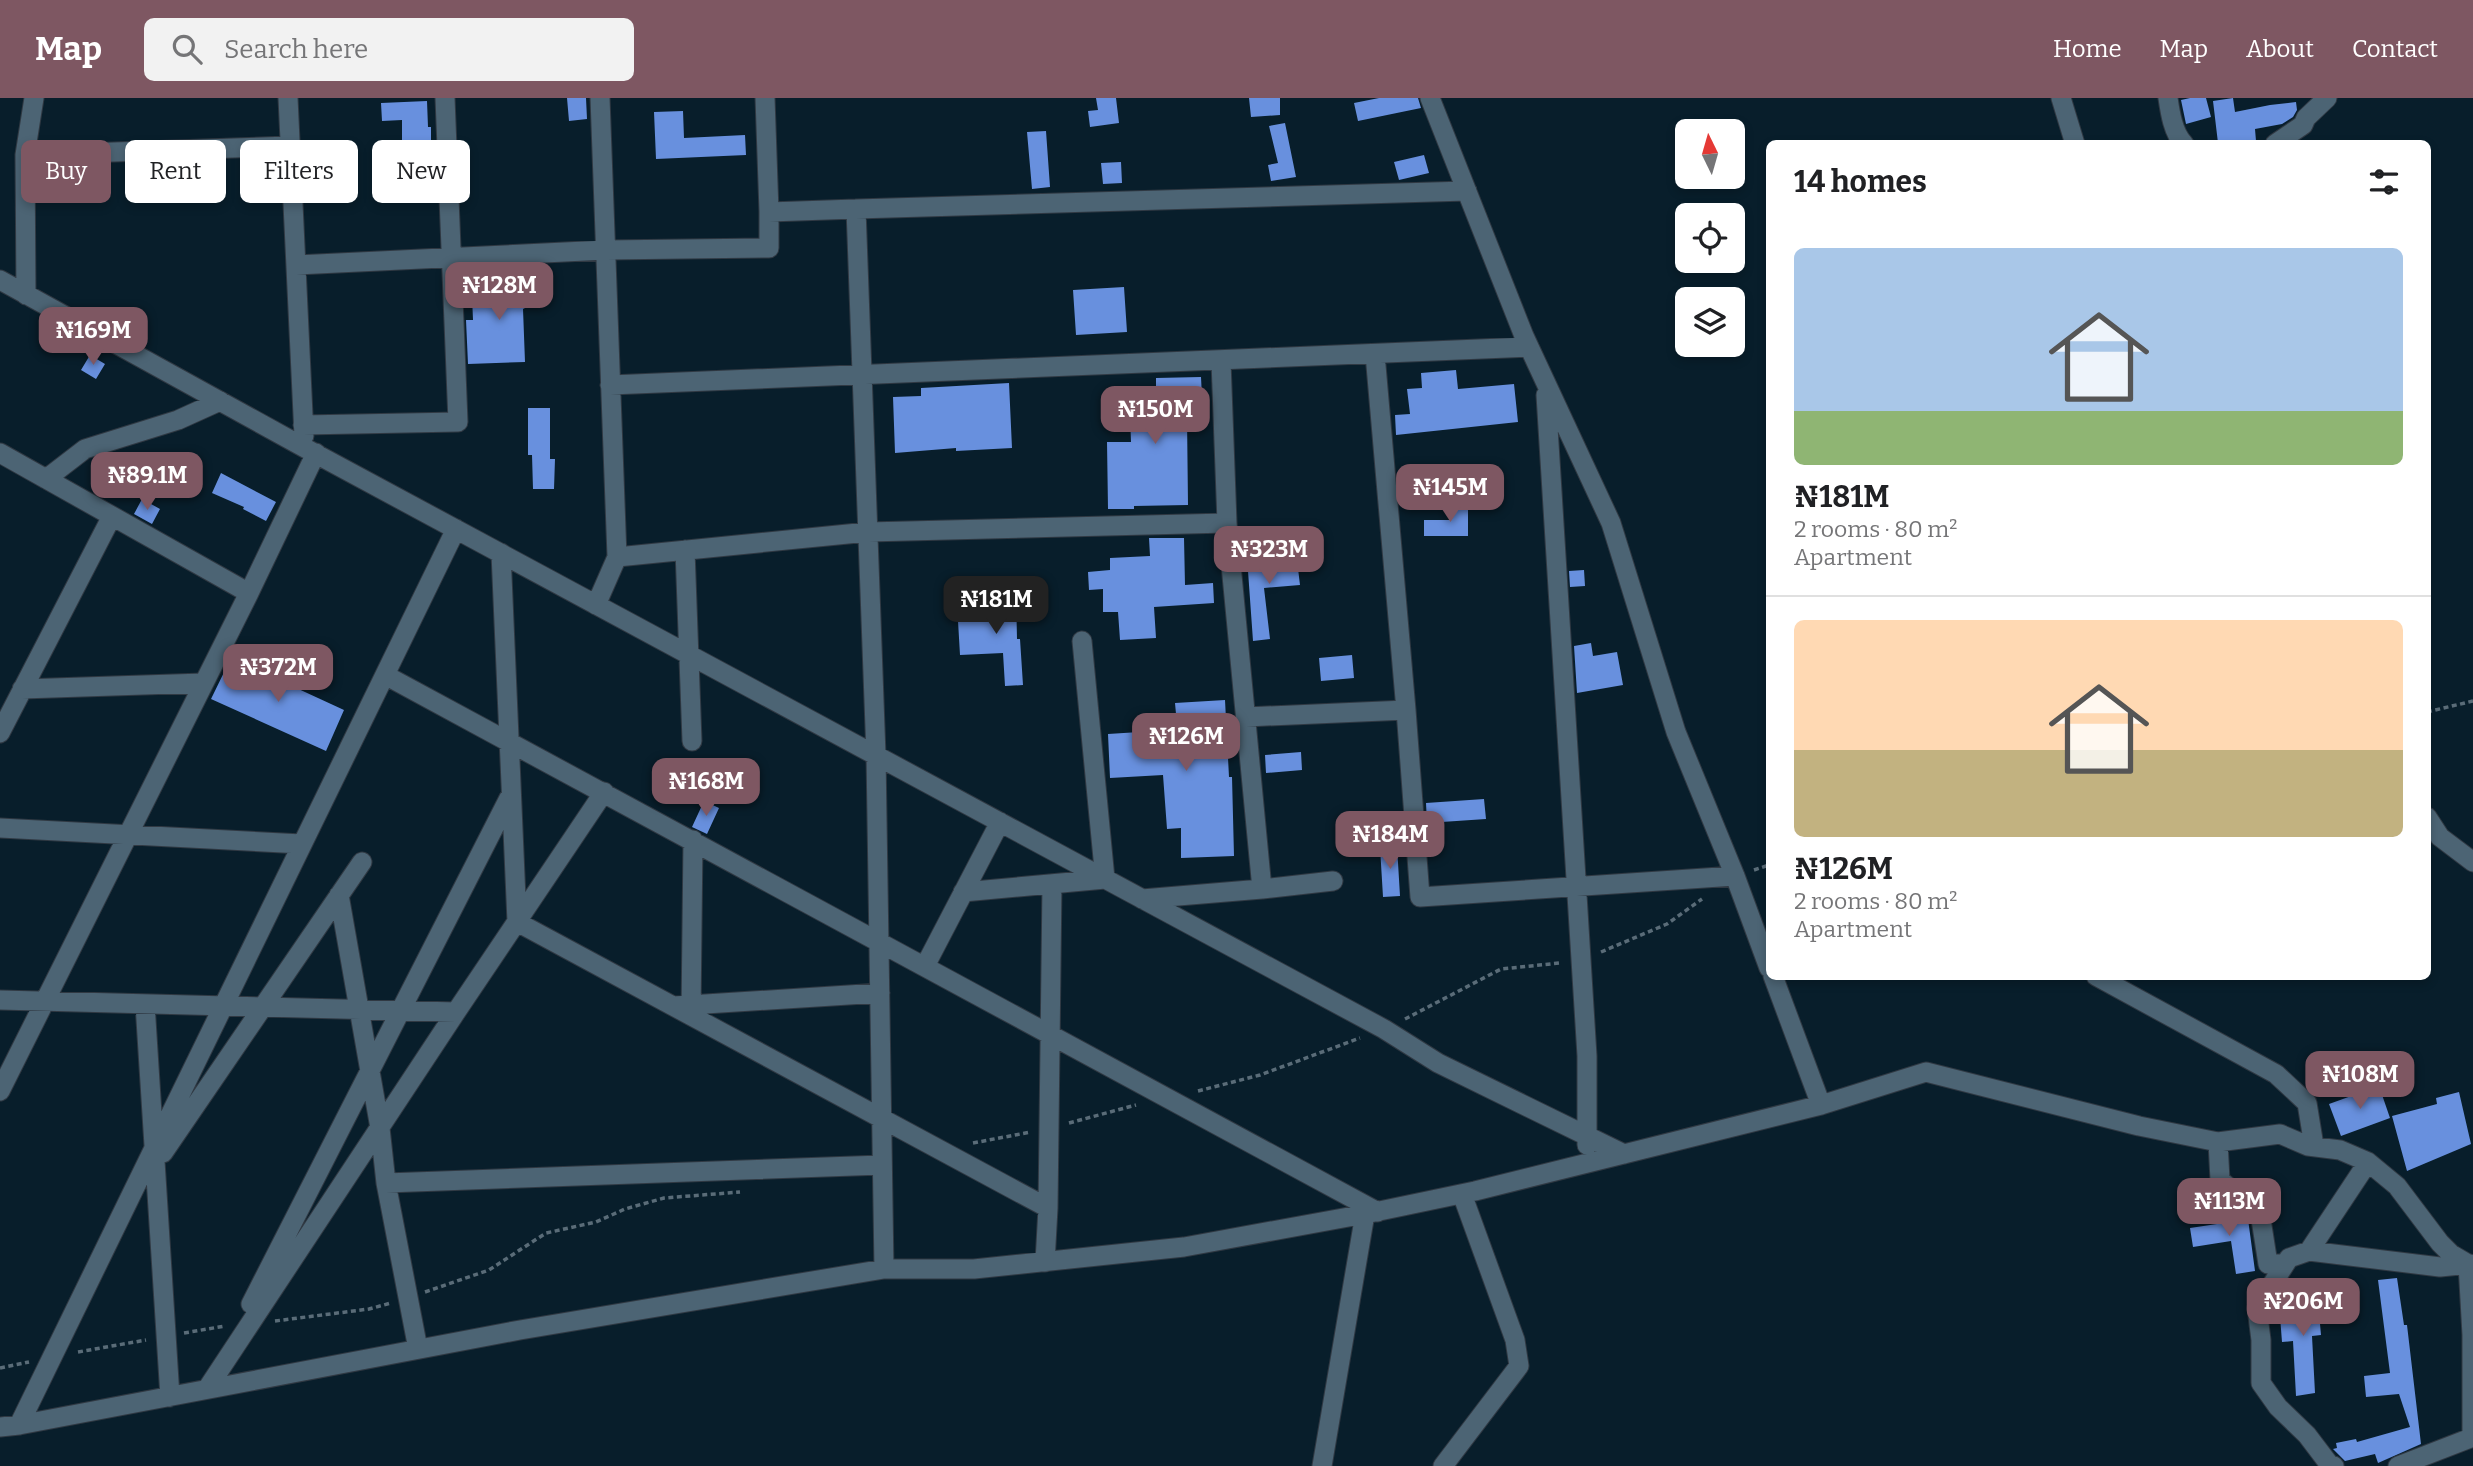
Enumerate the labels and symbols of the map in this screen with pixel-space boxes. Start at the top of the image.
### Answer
north arrow [1675,119,1745,189]
pin: ₦128M [450,262,548,322]
pin: ₦169M [44,308,142,367]
pin: ₦150M [1106,386,1204,446]
pin: ₦89.1M [90,452,204,512]
pin: ₦145M [1401,464,1499,524]
pin: ₦323M [1220,526,1318,586]
pin: ₦181M [947,576,1045,636]
pin: ₦372M [229,644,327,704]
pin: ₦126M [1137,714,1235,773]
pin: ₦168M [657,758,755,818]
pin: ₦184M [1341,812,1439,871]
pin: ₦108M [2311,1052,2409,1111]
pin: ₦113M [2180,1178,2278,1238]
pin: ₦206M [2254,1278,2352,1338]

